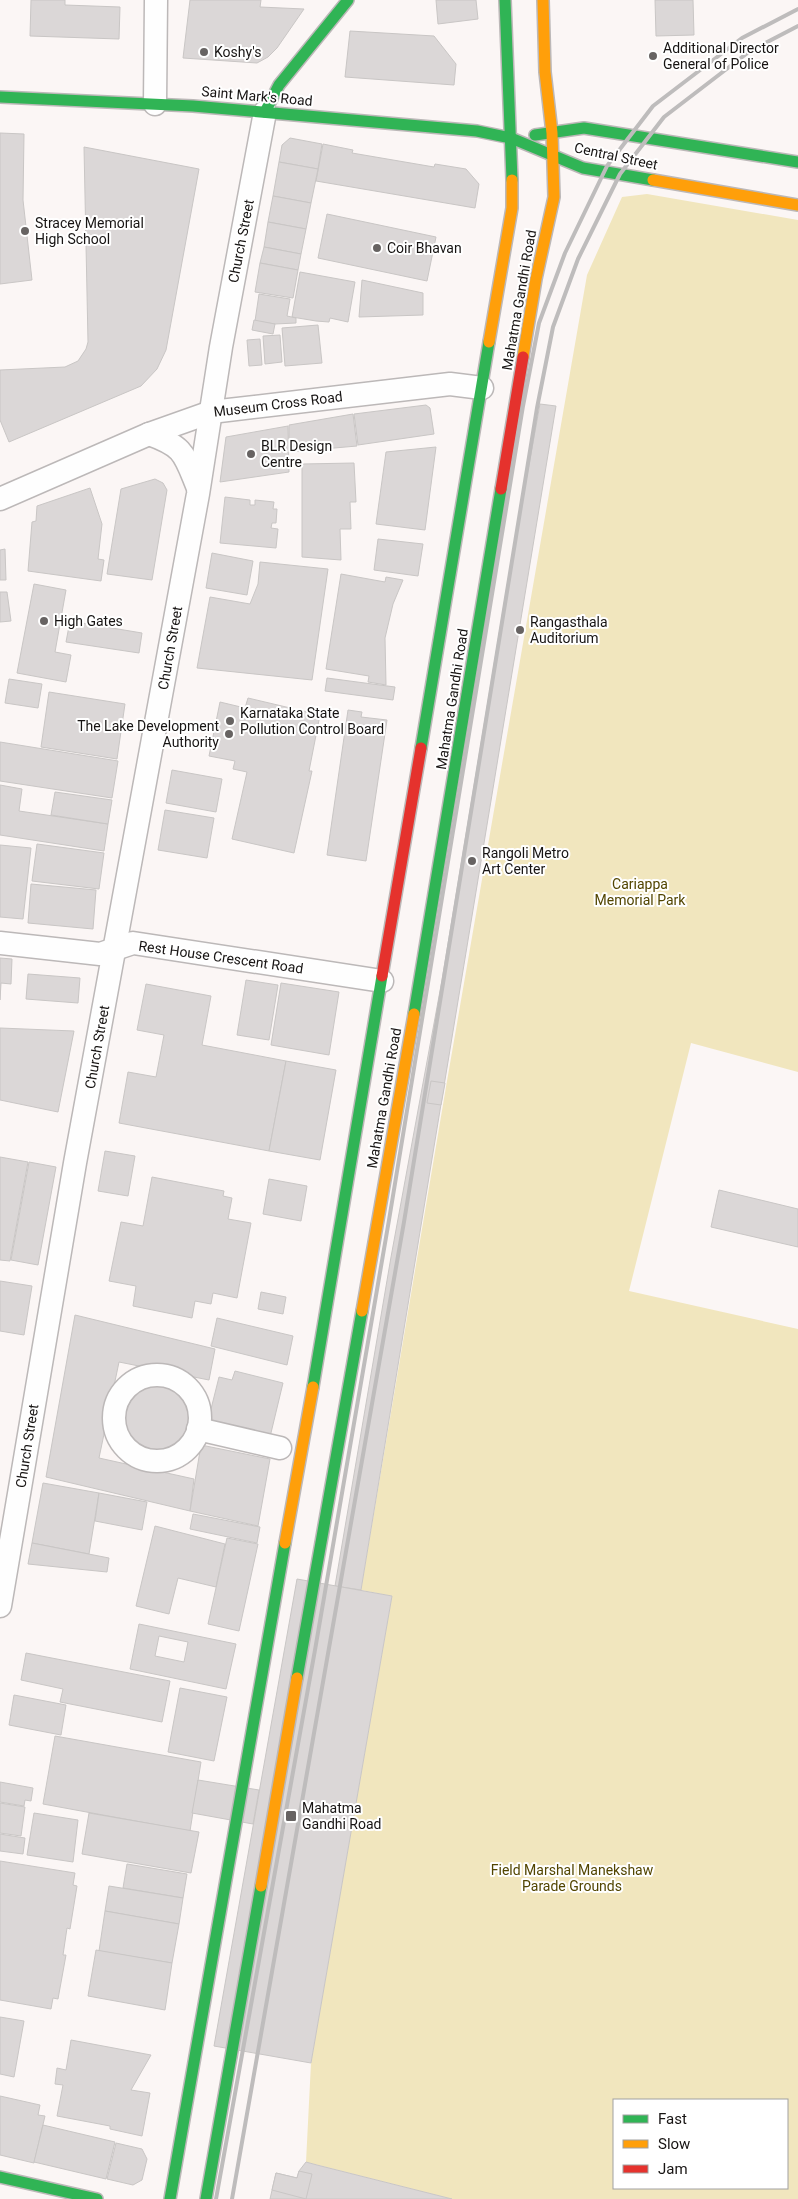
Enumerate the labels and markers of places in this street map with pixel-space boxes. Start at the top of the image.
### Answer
place label: Additional Director General of Police [663,40,779,72]
place label: Koshy's [214,44,261,60]
marker: Koshy's [198,46,210,58]
marker: Additional Director General of Police [647,50,659,62]
place label: Stracey Memorial High School [35,215,144,247]
marker: Stracey Memorial High School [19,225,31,237]
place label: Coir Bhavan [387,240,462,256]
marker: Coir Bhavan [371,242,383,254]
place label: BLR Design Centre [261,438,332,470]
marker: BLR Design Centre [245,448,257,460]
place label: High Gates [54,613,123,629]
place label: Rangasthala Auditorium [530,614,608,646]
marker: High Gates [38,615,50,627]
marker: Rangasthala Auditorium [514,624,526,636]
place label: Karnataka State Pollution Control Board [240,705,384,737]
marker: Karnataka State Pollution Control Board [224,715,236,727]
place label: The Lake Development Authority [77,718,219,750]
marker: The Lake Development Authority [223,728,235,740]
place label: Rangoli Metro Art Center [482,845,569,877]
marker: Rangoli Metro Art Center [466,855,478,867]
place label: Mahatma Gandhi Road [302,1800,382,1832]
marker: Mahatma Gandhi Road [284,1809,298,1823]

